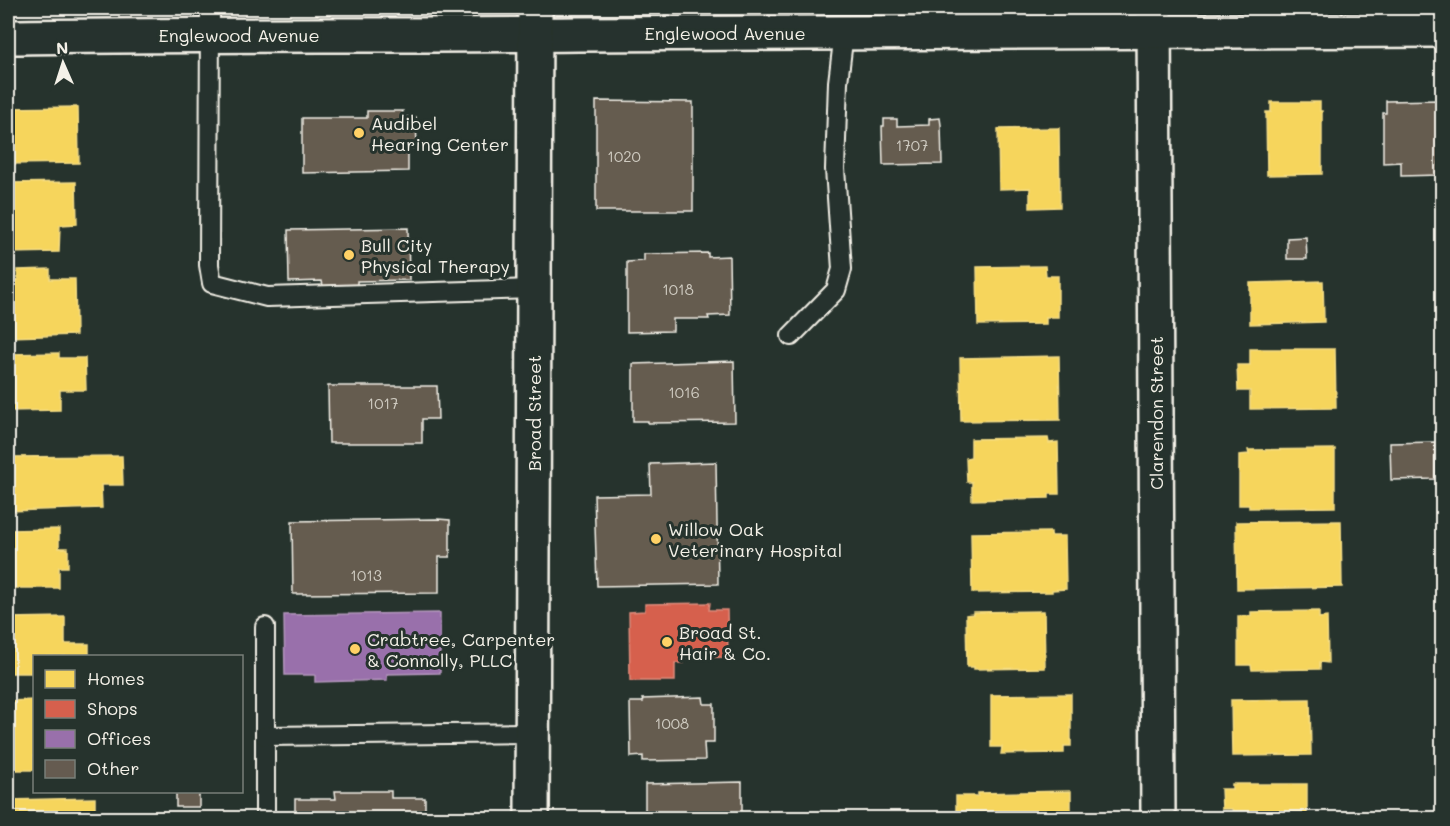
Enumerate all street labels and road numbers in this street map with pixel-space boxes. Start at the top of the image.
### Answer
street label: Englewood Avenue [644,21,806,45]
street label: Englewood Avenue [158,23,320,47]
street label: Clarendon Street [1144,336,1168,490]
street label: Broad Street [522,355,546,471]

